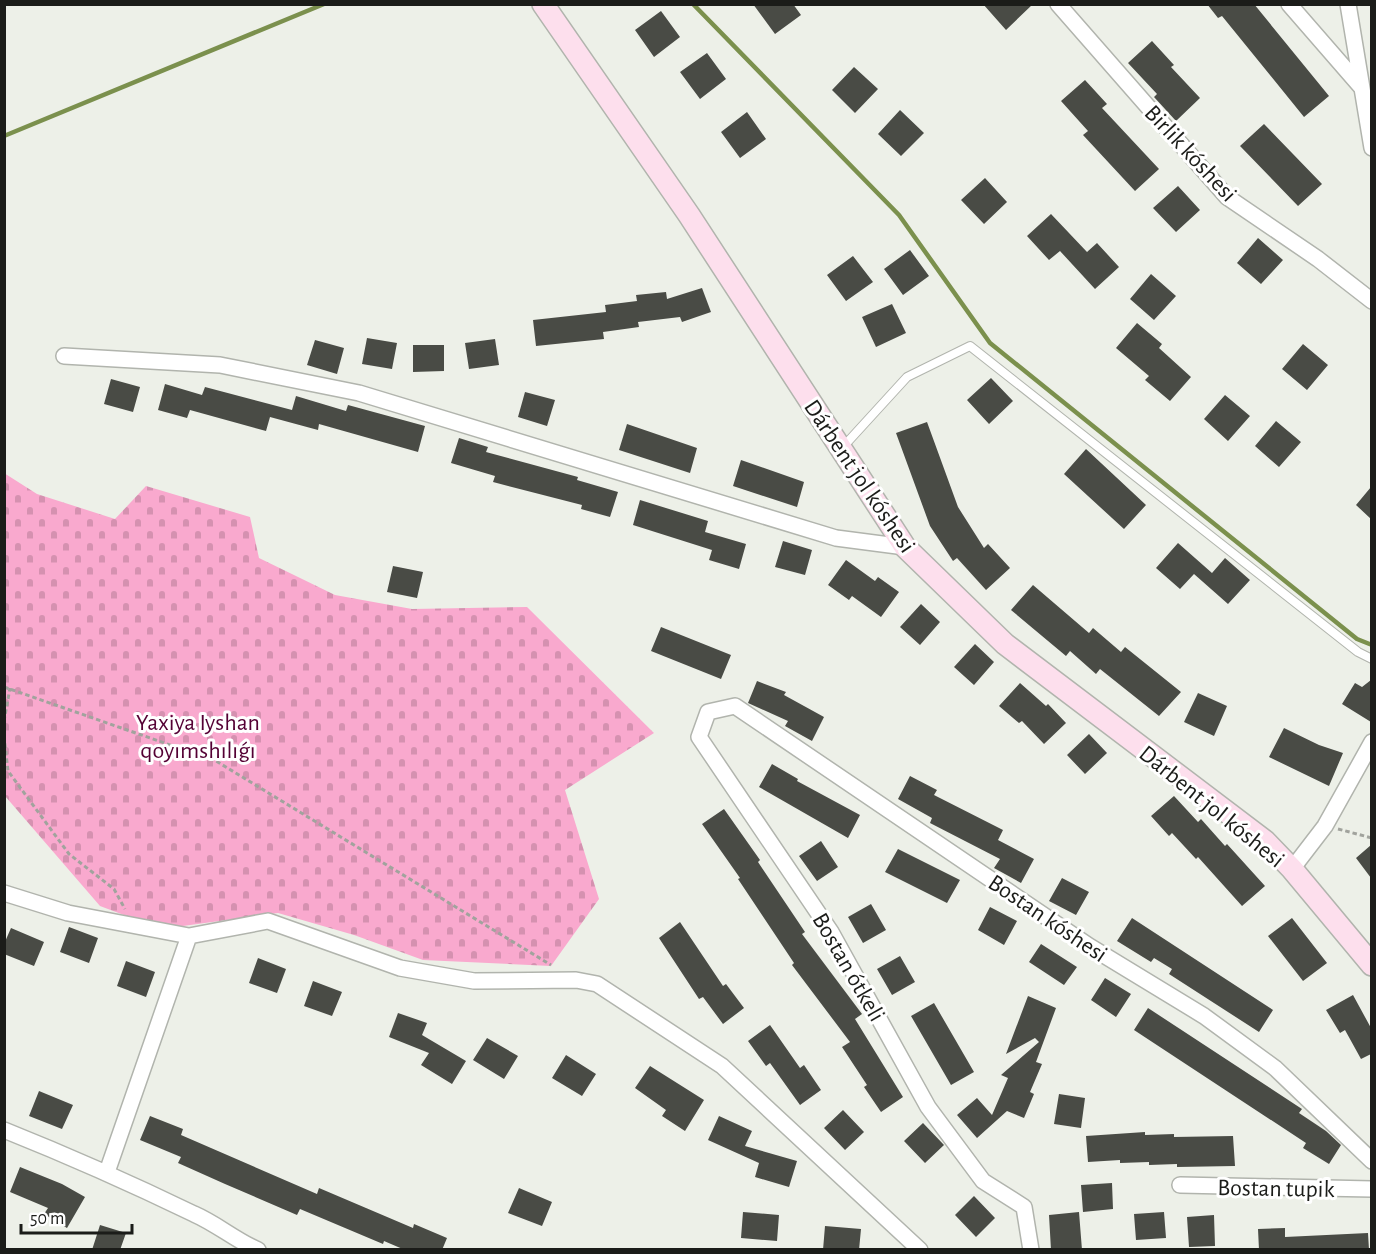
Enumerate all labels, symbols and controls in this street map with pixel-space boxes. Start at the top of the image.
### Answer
street label: Birlik kóshesi [1140,101,1241,207]
street label: Dárbent jol kóshesi [799,396,919,557]
park label: Yaxiya Iyshan qoyımshılıǵı [136,711,260,763]
street label: Dárbent jol kóshesi [1134,741,1288,872]
street label: Bostan kóshesi [984,870,1111,967]
street label: Bostan ótkeli [807,909,889,1026]
street label: Bostan tupik [1217,1176,1335,1202]
scale bar [21,1197,132,1235]
text: 50 m [30,1210,64,1228]

